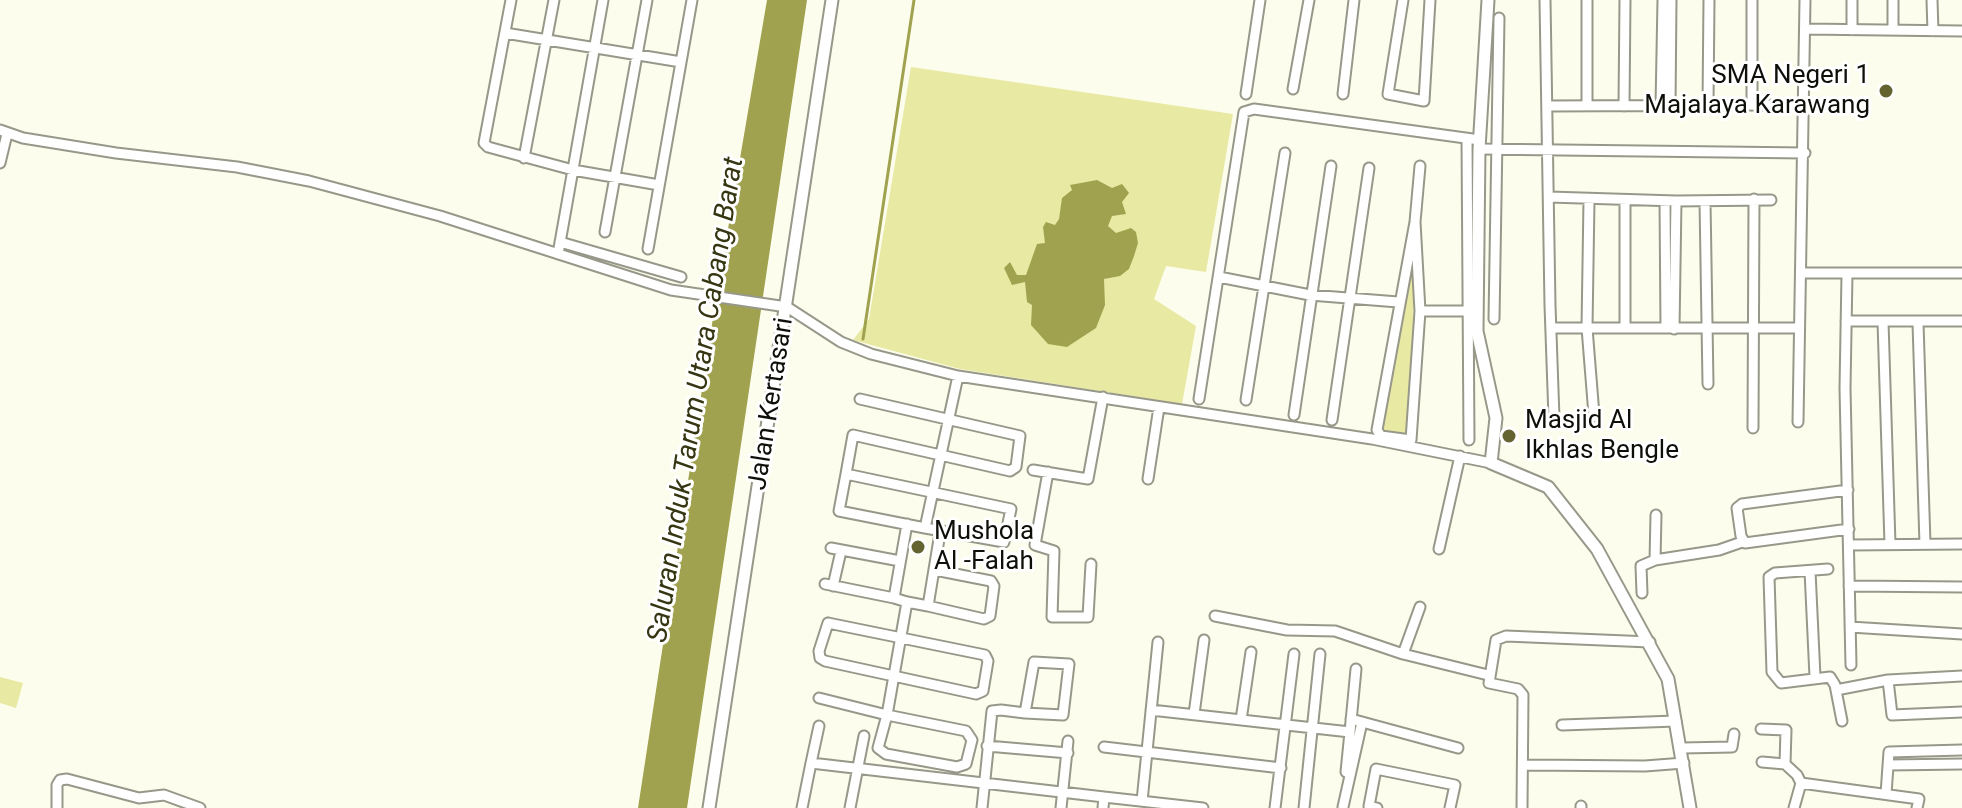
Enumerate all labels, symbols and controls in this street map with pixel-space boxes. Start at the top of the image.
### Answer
place label: SMA Negeri 1 Majalaya Karawang [1644,60,1870,122]
marker: SMA Negeri 1 Majalaya Karawang [1877,82,1895,100]
water label: Saluran Induk Tarum Utara Cabang Barat [642,155,752,645]
street label: Jalan Kertasari [743,315,801,493]
place label: Masjid Al Ikhlas Bengle [1525,405,1679,466]
marker: Masjid Al Ikhlas Bengle [1500,427,1518,445]
place label: Mushola Al -Falah [934,516,1034,578]
marker: Mushola Al -Falah [909,538,927,556]

